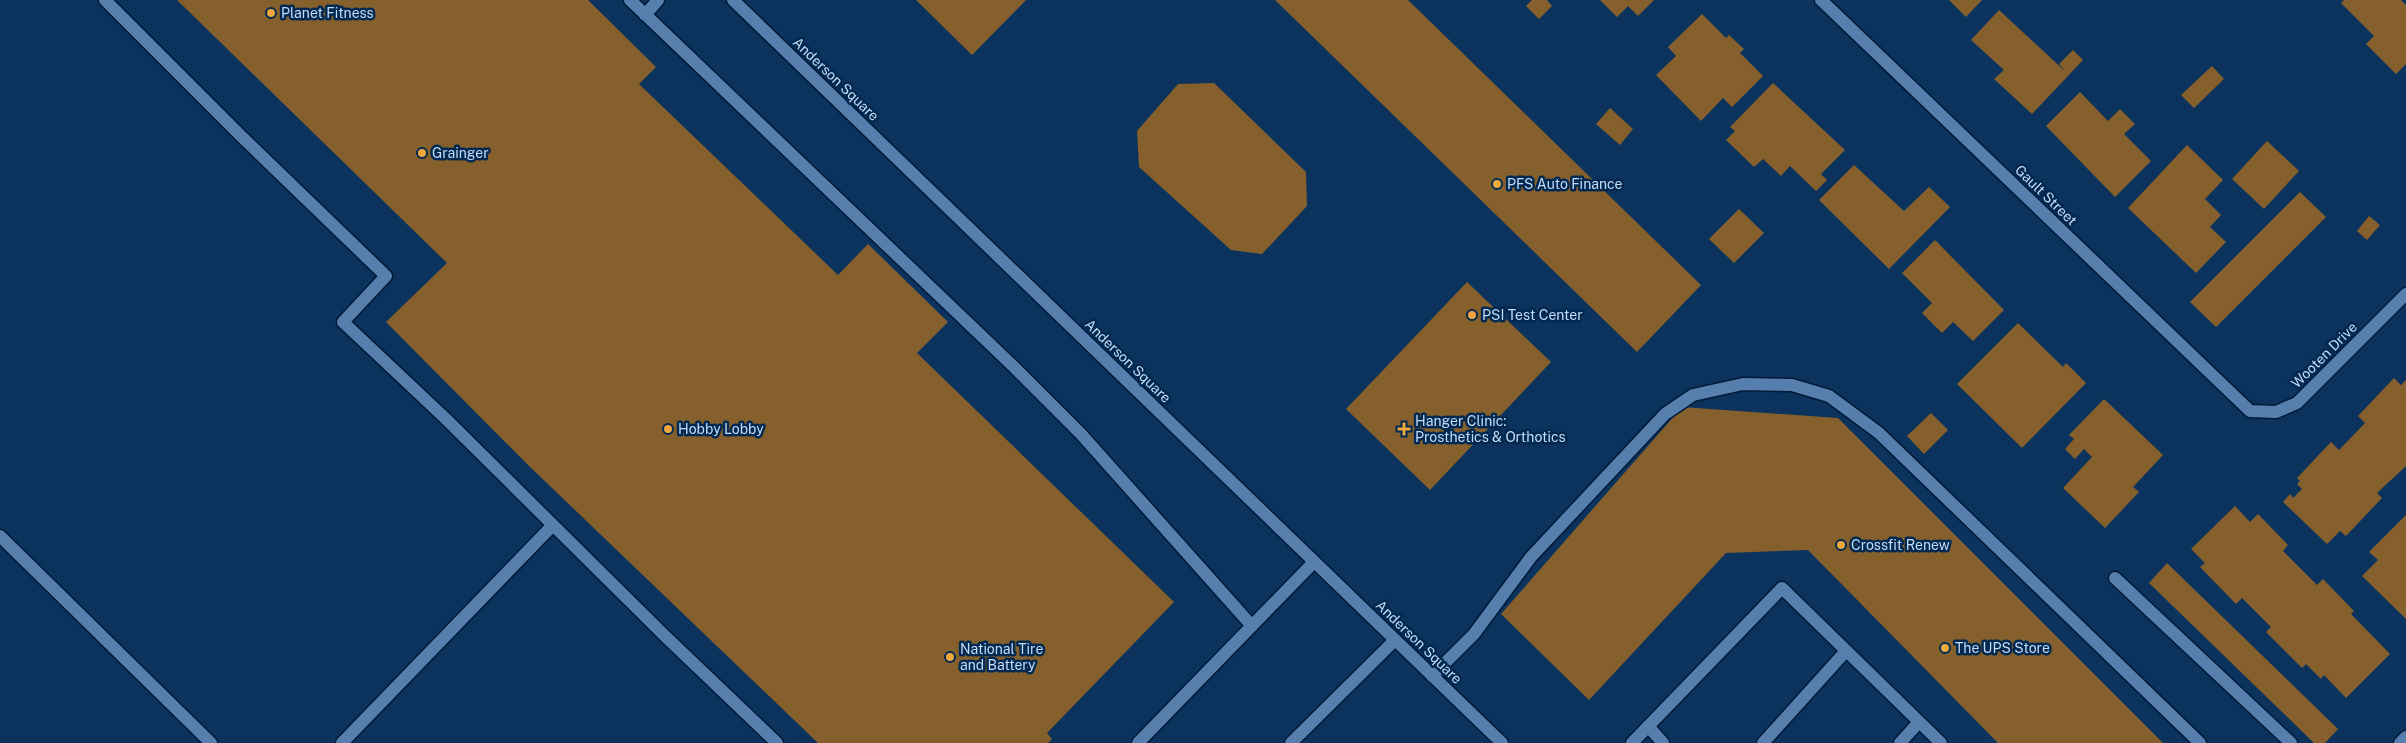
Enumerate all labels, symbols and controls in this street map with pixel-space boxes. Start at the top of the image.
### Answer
place label: Planet Fitness [281,5,374,21]
marker: Planet Fitness [265,7,277,19]
street label: Anderson Square [790,34,882,124]
place label: Grainger [432,145,489,161]
marker: Grainger [416,147,428,159]
street label: Gault Street [2012,162,2080,228]
place label: PFS Auto Finance [1507,176,1623,192]
marker: PFS Auto Finance [1491,178,1503,190]
place label: PSI Test Center [1482,307,1583,323]
marker: PSI Test Center [1466,309,1478,321]
street label: Anderson Square [1082,316,1174,406]
street label: Wooten Drive [2288,319,2360,391]
place label: Hanger Clinic: Prosthetics & Orthotics [1415,413,1566,445]
place label: Hobby Lobby [678,421,764,437]
marker: Hanger Clinic: Prosthetics & Orthotics [1397,422,1411,436]
marker: Hobby Lobby [662,423,674,435]
place label: Crossfit Renew [1851,537,1950,553]
marker: Crossfit Renew [1835,539,1847,551]
street label: Anderson Square [1373,597,1465,687]
place label: The UPS Store [1955,640,2050,656]
place label: National Tire and Battery [960,641,1043,673]
marker: The UPS Store [1939,642,1951,654]
marker: National Tire and Battery [944,651,956,663]

